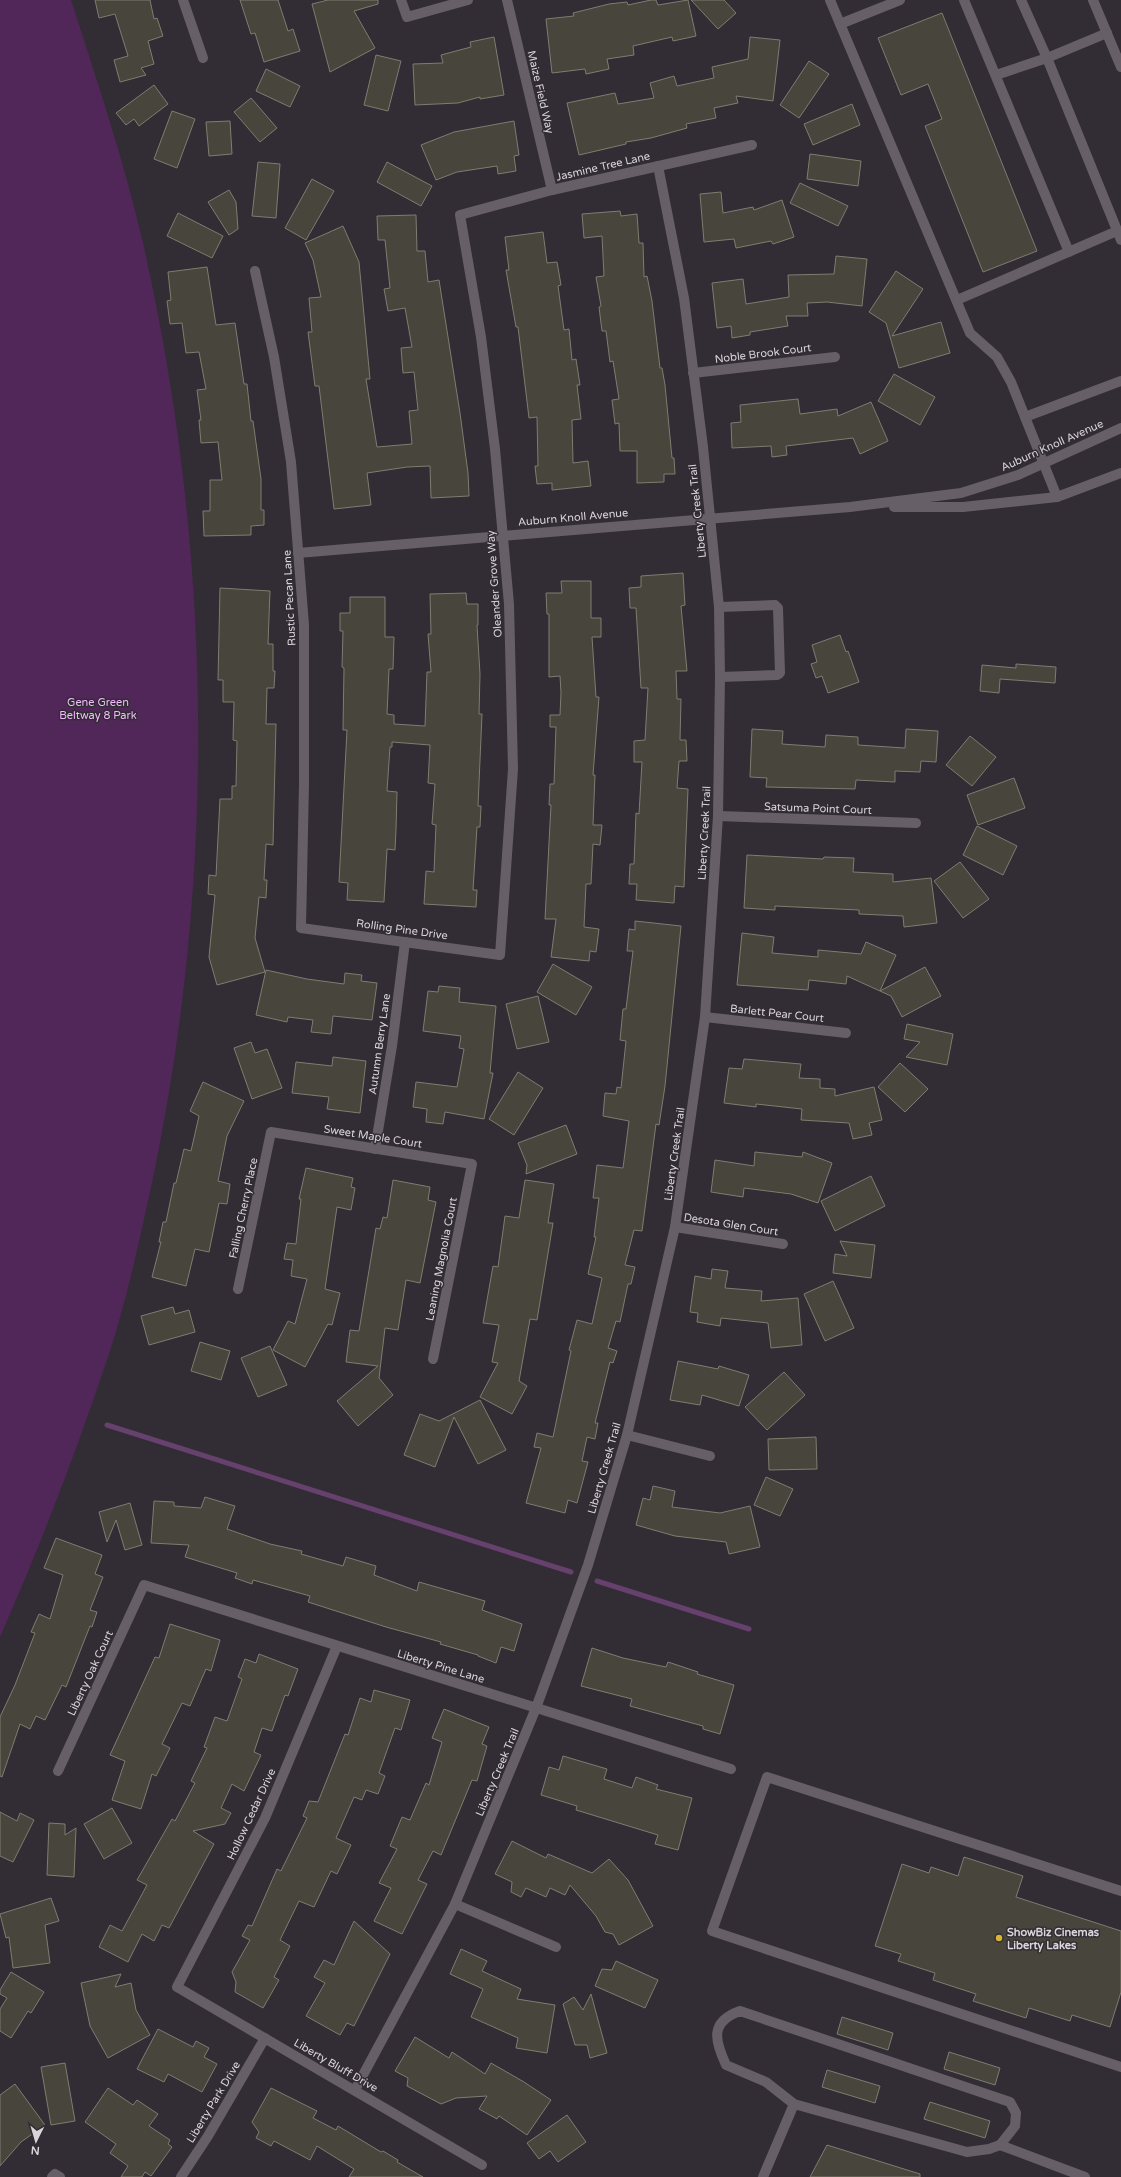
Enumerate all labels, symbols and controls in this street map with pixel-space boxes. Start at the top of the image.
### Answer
street label: Maize Field Way [525,49,556,135]
street label: Jasmine Tree Lane [555,149,651,184]
street label: Noble Brook Court [714,341,812,366]
street label: Auburn Knoll Avenue [999,417,1105,474]
street label: Liberty Creek Trail [686,463,709,558]
street label: Auburn Knoll Avenue [517,506,629,529]
street label: Oleander Grove Way [484,530,505,638]
street label: Rustic Pecan Lane [280,550,299,646]
park label: Gene Green Beltway 8 Park [59,696,137,722]
street label: Liberty Creek Trail [696,786,713,880]
street label: Satsuma Point Court [764,800,872,817]
street label: Rolling Pine Drive [355,917,448,942]
street label: Autumn Berry Lane [366,993,393,1095]
street label: Barlett Pear Court [729,1002,824,1025]
street label: Liberty Creek Trail [662,1107,687,1202]
street label: Sweet Maple Court [323,1122,423,1151]
street label: Falling Cherry Place [226,1156,261,1260]
street label: Leaning Magnolia Court [423,1196,460,1322]
street label: Desota Glen Court [683,1211,779,1238]
street label: Liberty Creek Trail [585,1421,624,1515]
street label: Liberty Oak Court [65,1629,116,1718]
street label: Liberty Pine Lane [396,1647,486,1686]
street label: Liberty Creek Trail [473,1726,522,1818]
street label: Hollow Cedar Drive [225,1766,278,1862]
place label: ShowBiz Cinemas Liberty Lakes [1007,1926,1100,1953]
marker: ShowBiz Cinemas Liberty Lakes [994,1933,1004,1943]
street label: Liberty Bluff Drive [291,2036,380,2095]
street label: Liberty Park Drive [184,2059,243,2145]
north arrow [16,2121,56,2161]
text: N [30,2144,40,2157]

